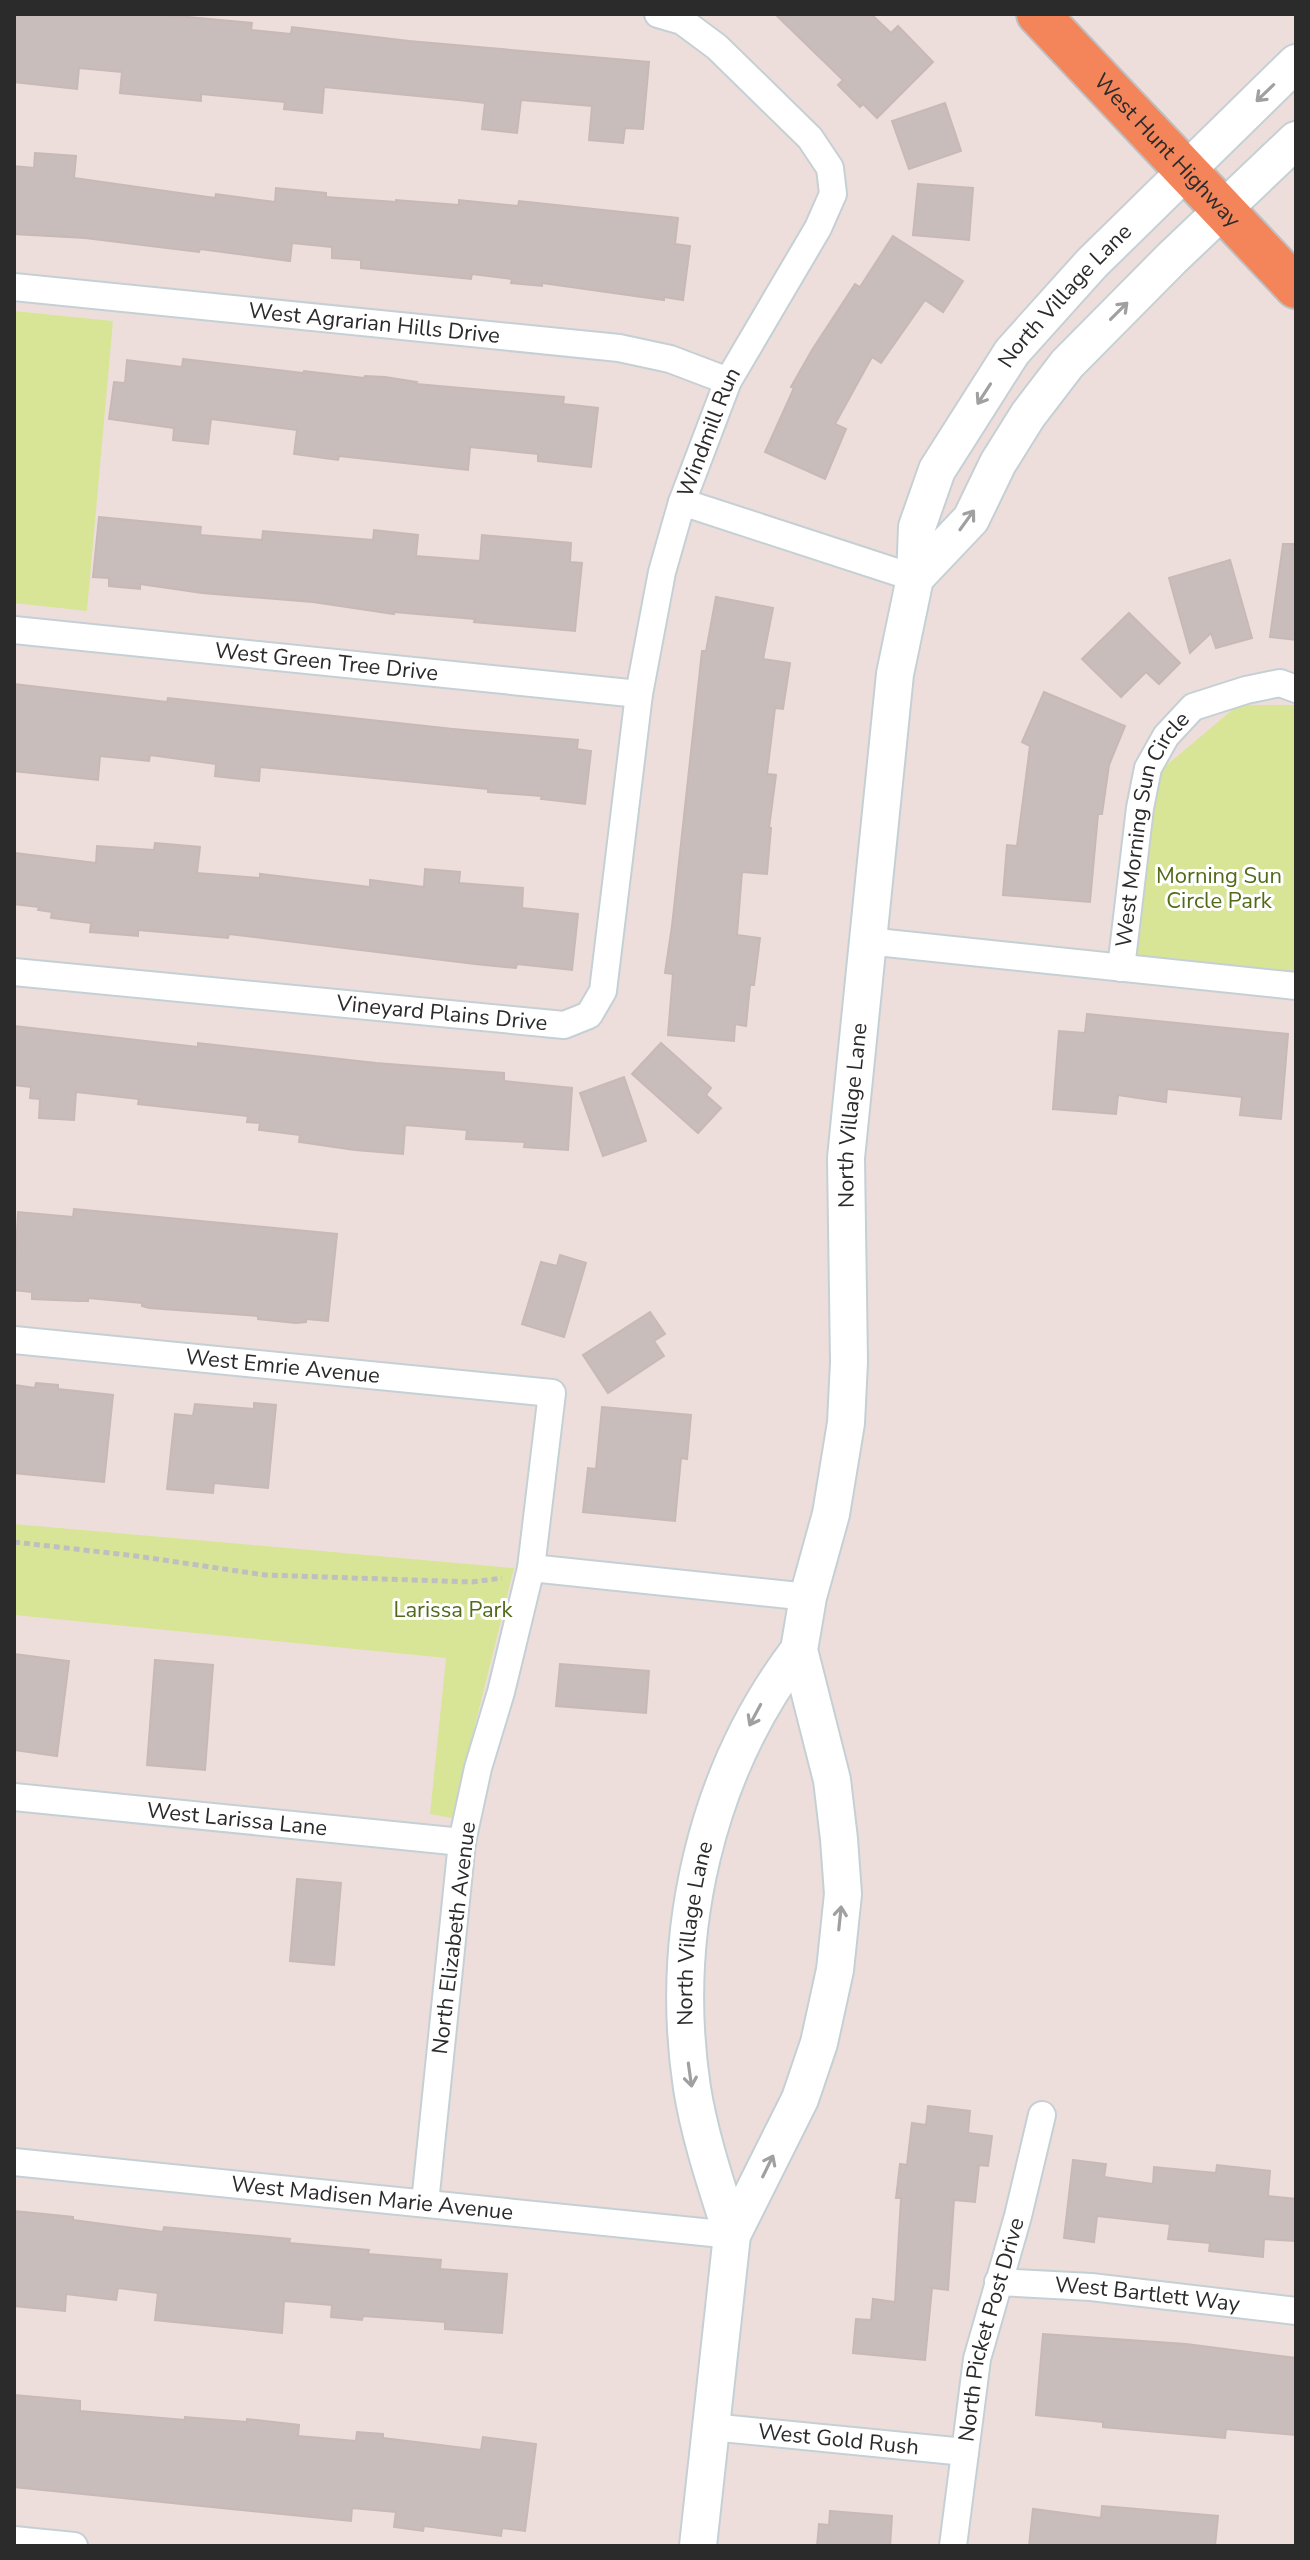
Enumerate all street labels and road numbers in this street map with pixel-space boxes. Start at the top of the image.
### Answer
street label: West Hunt Highway [1087,67,1248,235]
street label: North Village Lane [991,217,1139,373]
street label: West Agrarian Hills Drive [247,296,501,351]
street label: Windmill Run [670,362,748,502]
street label: West Green Tree Drive [213,636,440,688]
street label: West Morning Sun Circle [1109,705,1196,949]
street label: Vineyard Plains Drive [334,988,549,1038]
street label: North Village Lane [831,1021,875,1208]
street label: West Emrie Avenue [184,1342,381,1391]
street label: West Larissa Lane [145,1795,329,1843]
street label: North Elizabeth Avenue [425,1820,483,2056]
street label: North Village Lane [670,1838,720,2026]
street label: West Madisen Marie Avenue [230,2169,515,2228]
street label: North Picket Post Drive [952,2214,1032,2444]
street label: West Bartlett Way [1054,2270,1242,2319]
street label: West Gold Rush [756,2417,920,2462]

